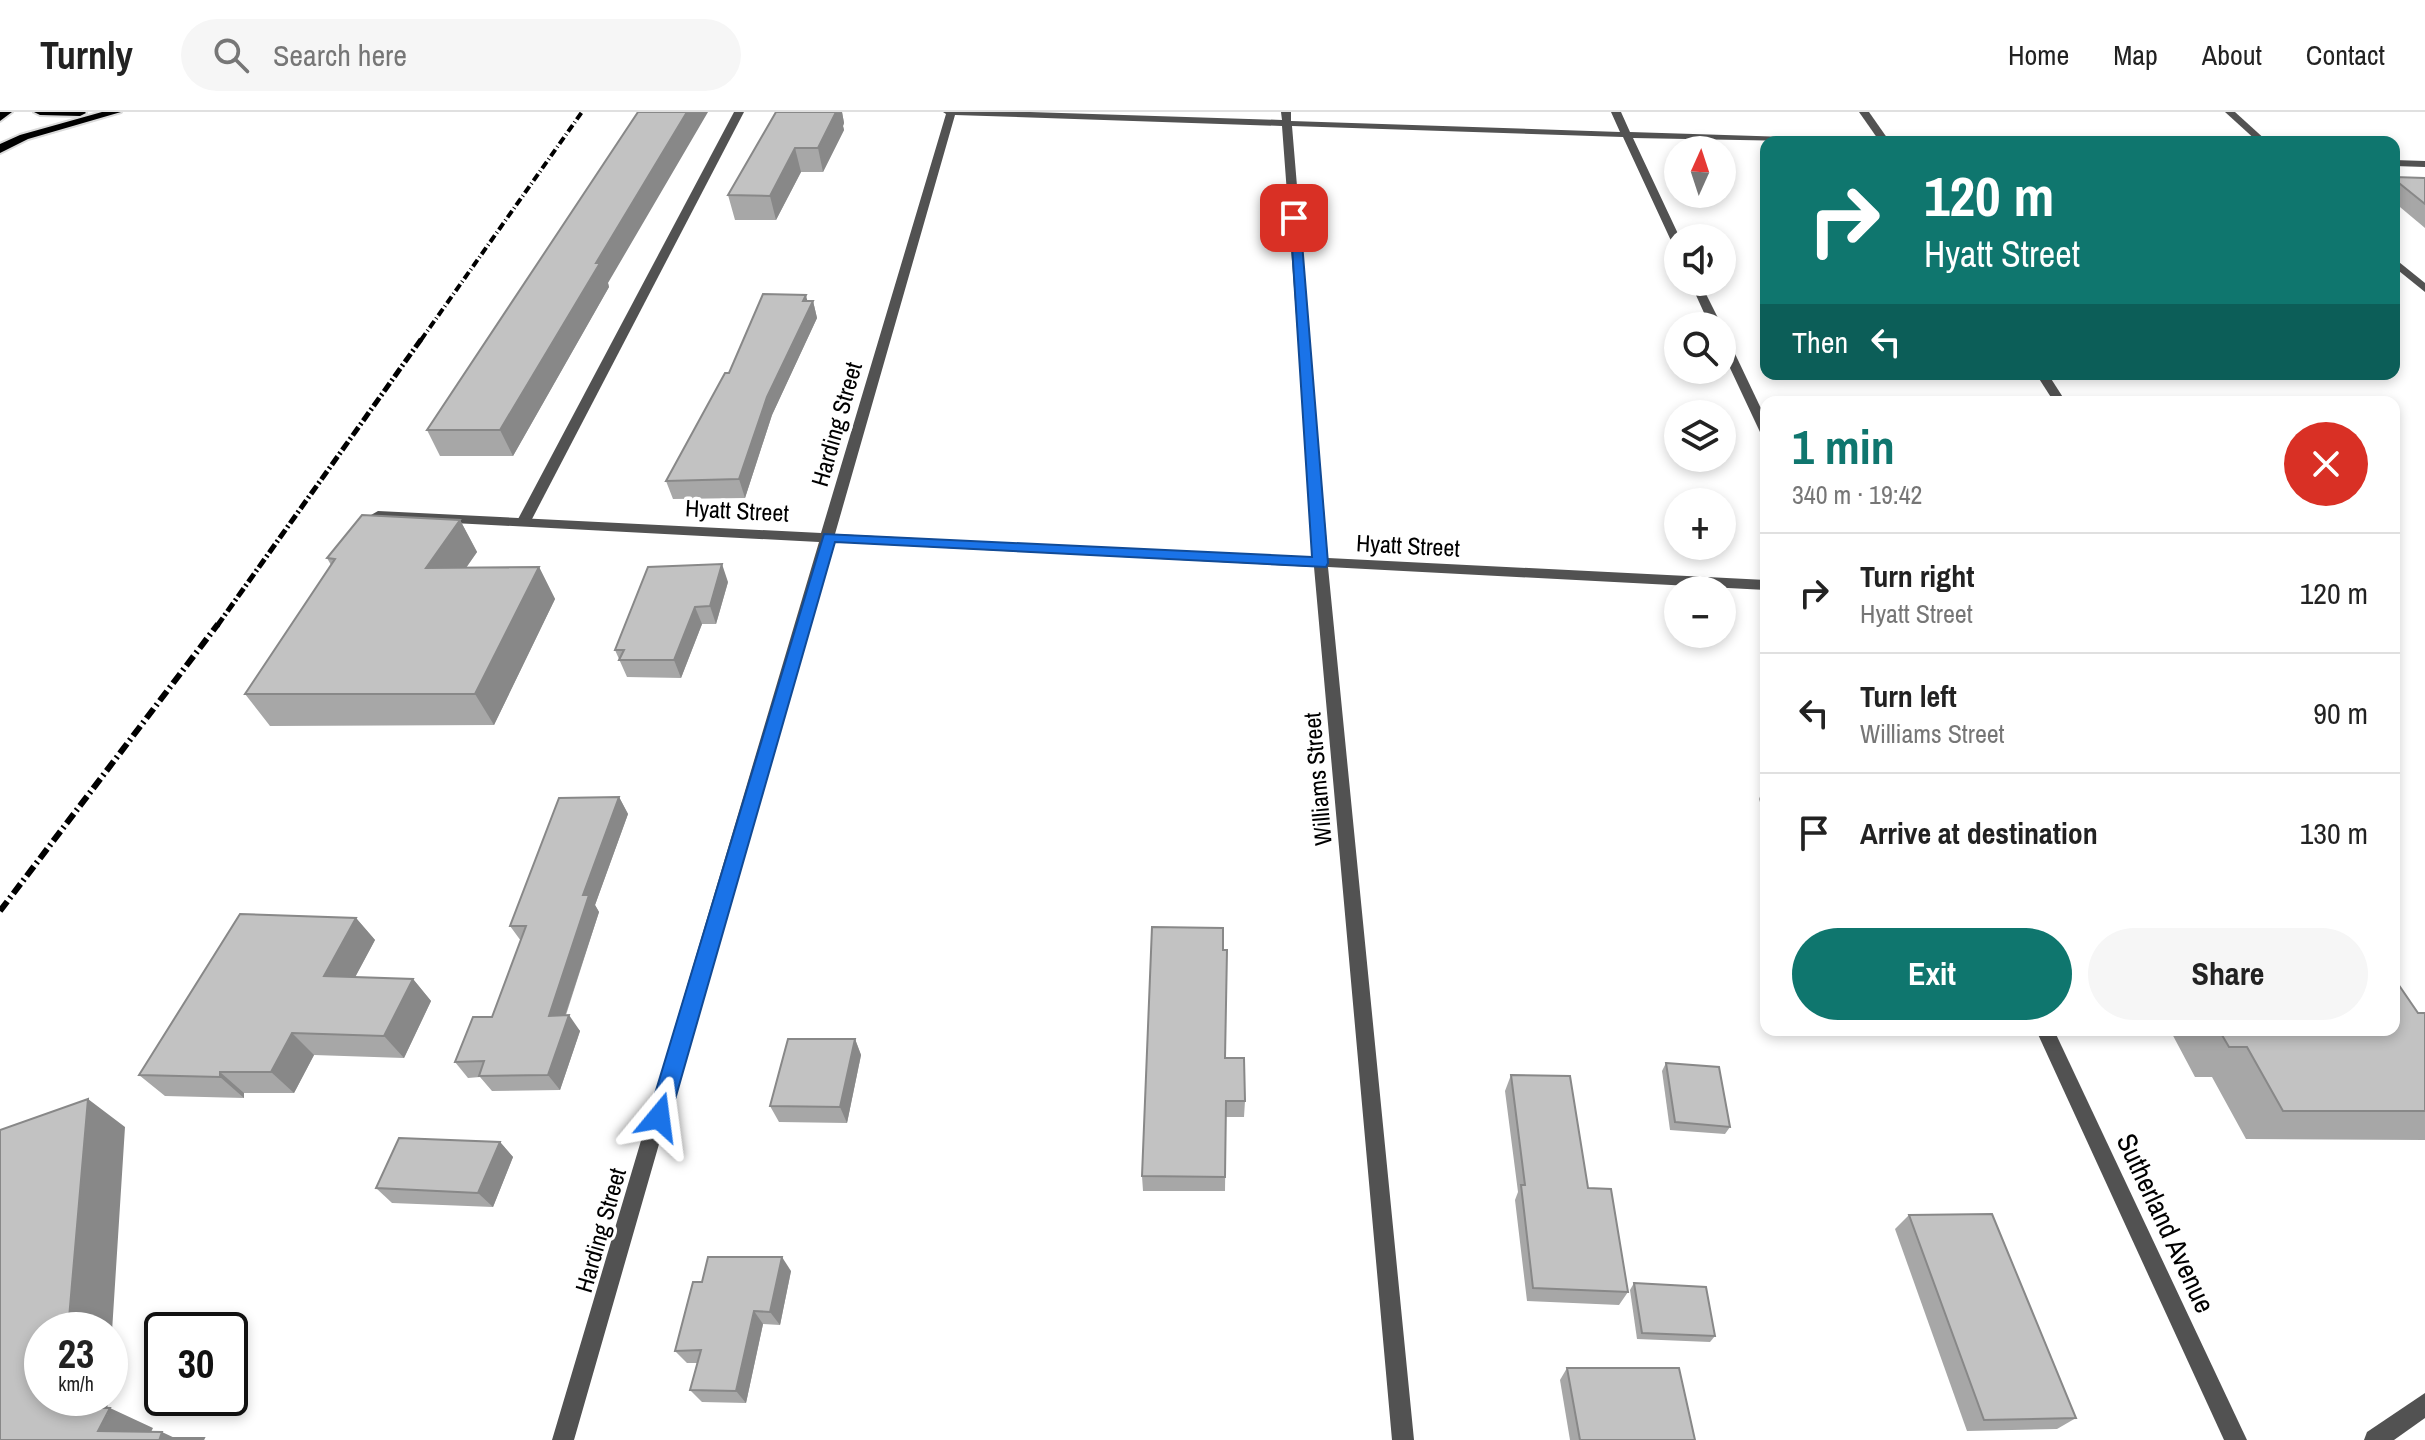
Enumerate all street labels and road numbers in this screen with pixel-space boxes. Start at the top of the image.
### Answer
street label: Harding Street [803,358,869,490]
street label: Hyatt Street [684,491,790,529]
street label: Hyatt Street [1355,526,1461,564]
street label: Williams Street [1295,711,1339,847]
street label: Sutherland Avenue [2108,1127,2224,1319]
street label: Harding Street [567,1164,633,1296]

